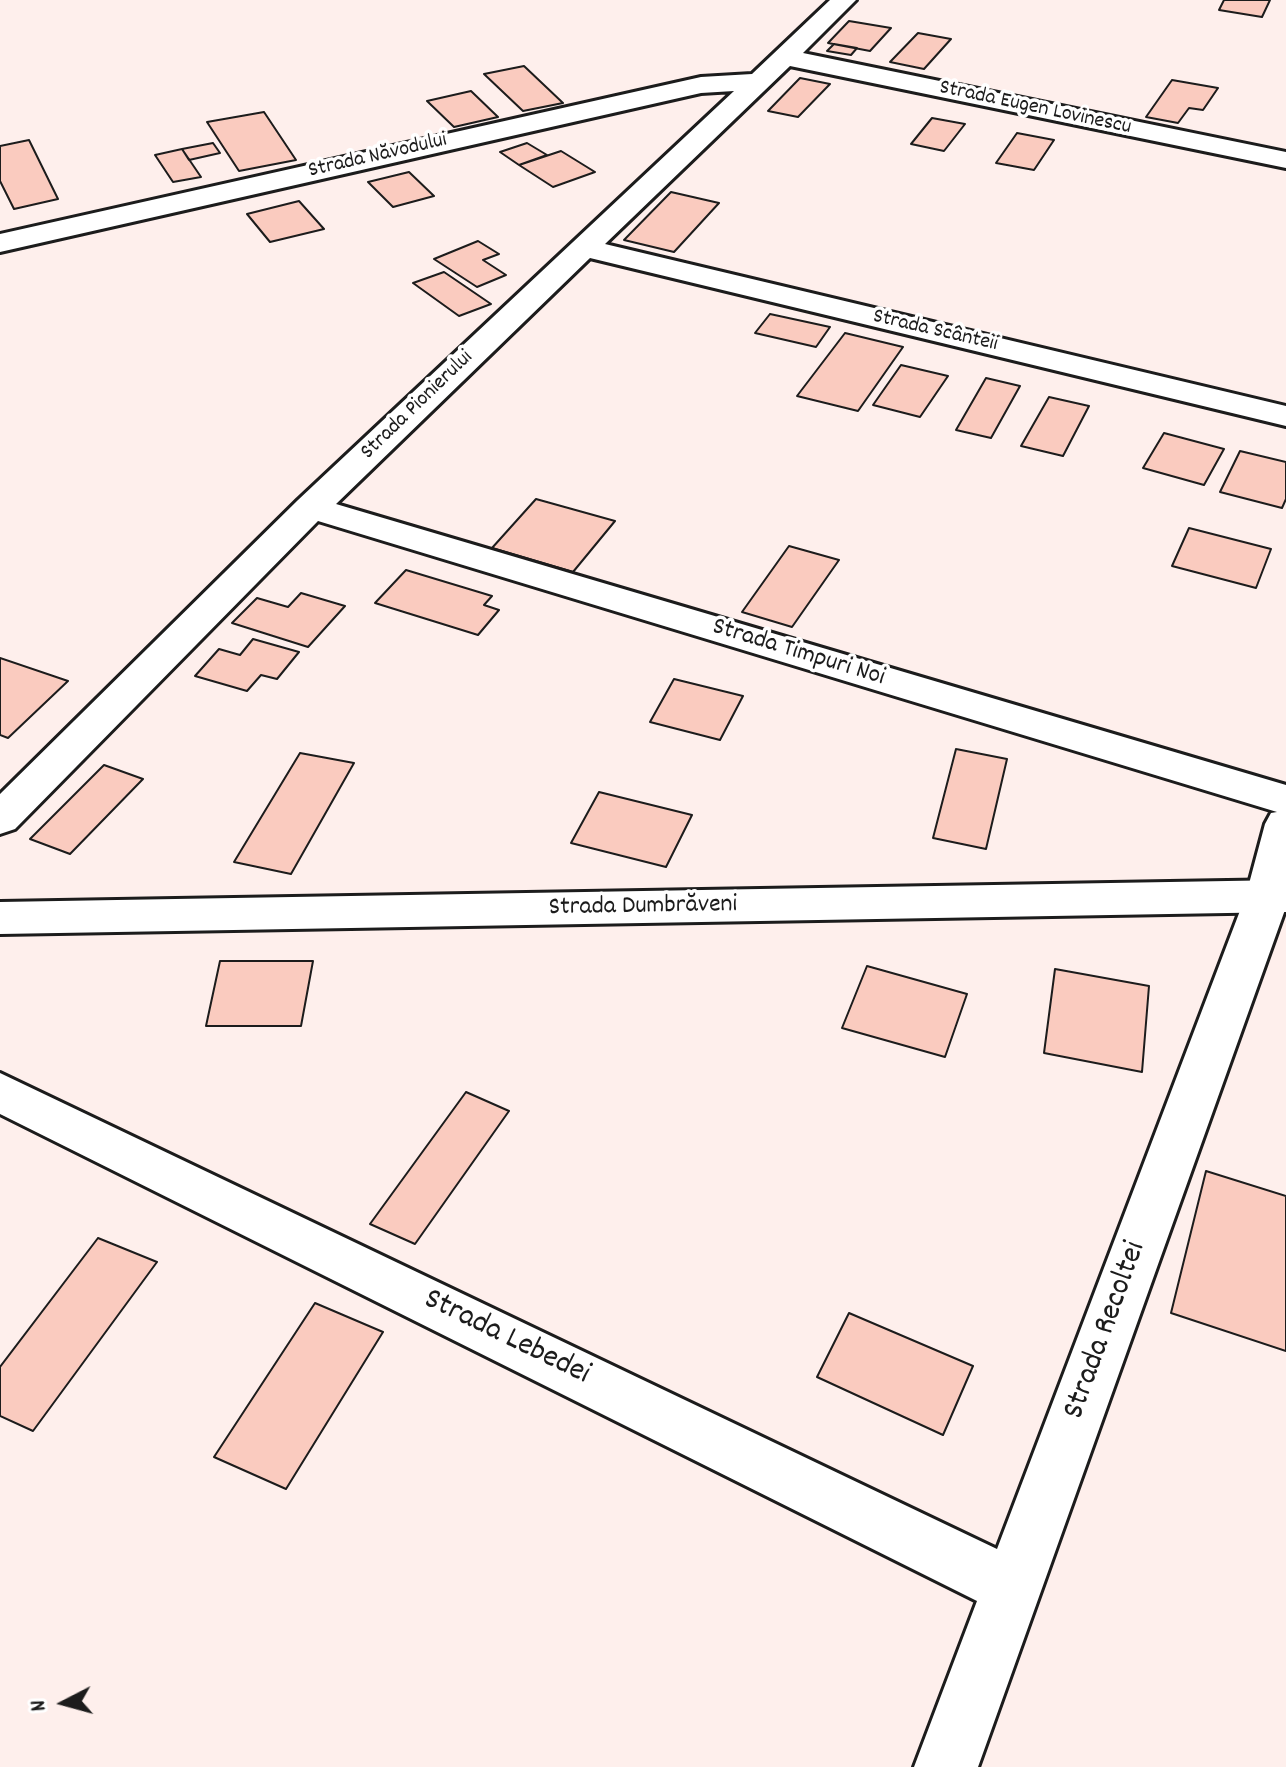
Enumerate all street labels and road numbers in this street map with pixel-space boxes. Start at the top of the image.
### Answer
street label: Strada Eugen Lovinescu [937,76,1133,142]
street label: Strada Năvodului [306,128,450,186]
street label: Strada Scânteii [870,305,1000,359]
street label: Strada Pionierului [356,346,480,466]
street label: Strada Timpuri Noi [708,613,888,695]
street label: Strada Dumbrăveni [548,891,738,925]
street label: Strada Recoltei [1057,1237,1157,1425]
street label: Strada Lebedei [417,1282,595,1396]

